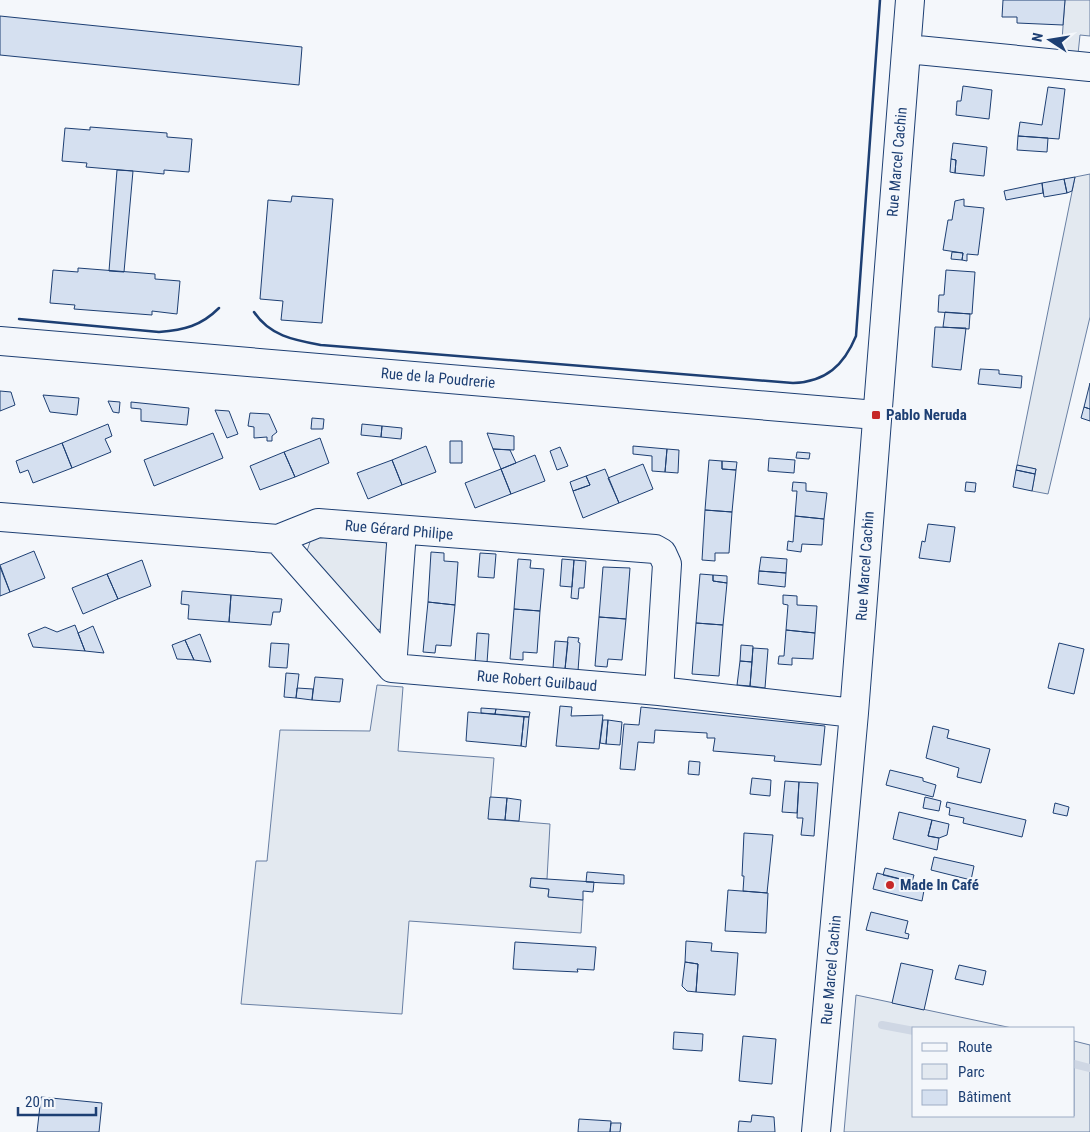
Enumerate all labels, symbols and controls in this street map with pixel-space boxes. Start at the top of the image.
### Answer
north arrow [1025,15,1075,65]
text: N [1029,31,1046,43]
street label: Rue Marcel Cachin [883,106,911,218]
street label: Rue de la Poudrerie [380,364,496,392]
place label: Pablo Neruda [886,406,967,424]
marker: Pablo Neruda [870,409,882,421]
street label: Rue Marcel Cachin [852,510,878,622]
street label: Rue Gérard Philipe [344,516,454,544]
street label: Rue Robert Guilbaud [476,667,598,695]
place label: Made In Café [900,876,979,894]
marker: Made In Café [884,879,896,891]
street label: Rue Marcel Cachin [817,914,845,1026]
legend [912,1027,1075,1117]
text: Route [958,1038,992,1056]
text: Parc [958,1063,985,1081]
scale bar [18,1084,95,1116]
text: Bâtiment [958,1088,1011,1106]
text: 20 m [25,1093,55,1111]

